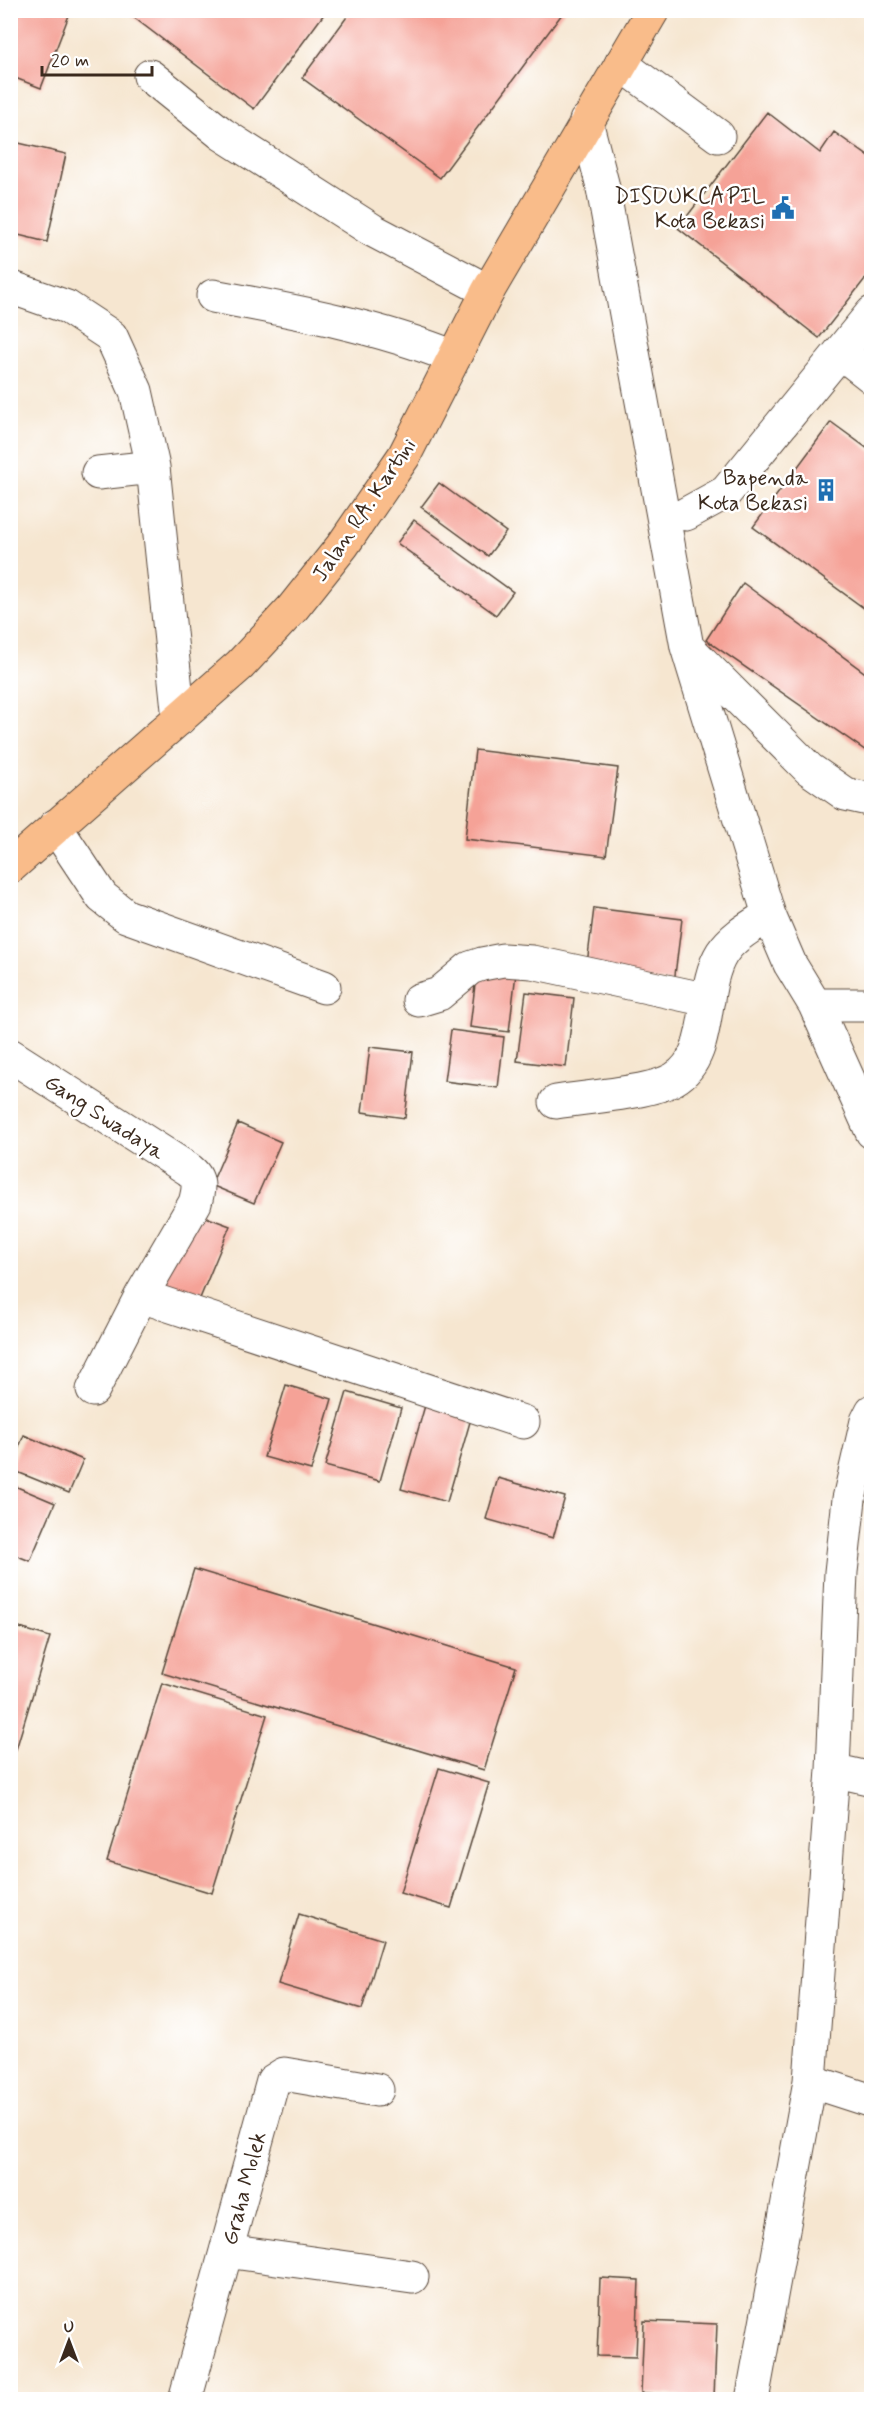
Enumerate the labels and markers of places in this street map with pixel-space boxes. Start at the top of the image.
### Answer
place label: DISDUKCAPIL Kota Bekasi [614,183,765,236]
public building icon: DISDUKCAPIL Kota Bekasi [770,195,796,221]
place label: Bapenda Kota Bekasi [698,465,809,518]
building icon: Bapenda Kota Bekasi [813,477,839,503]

